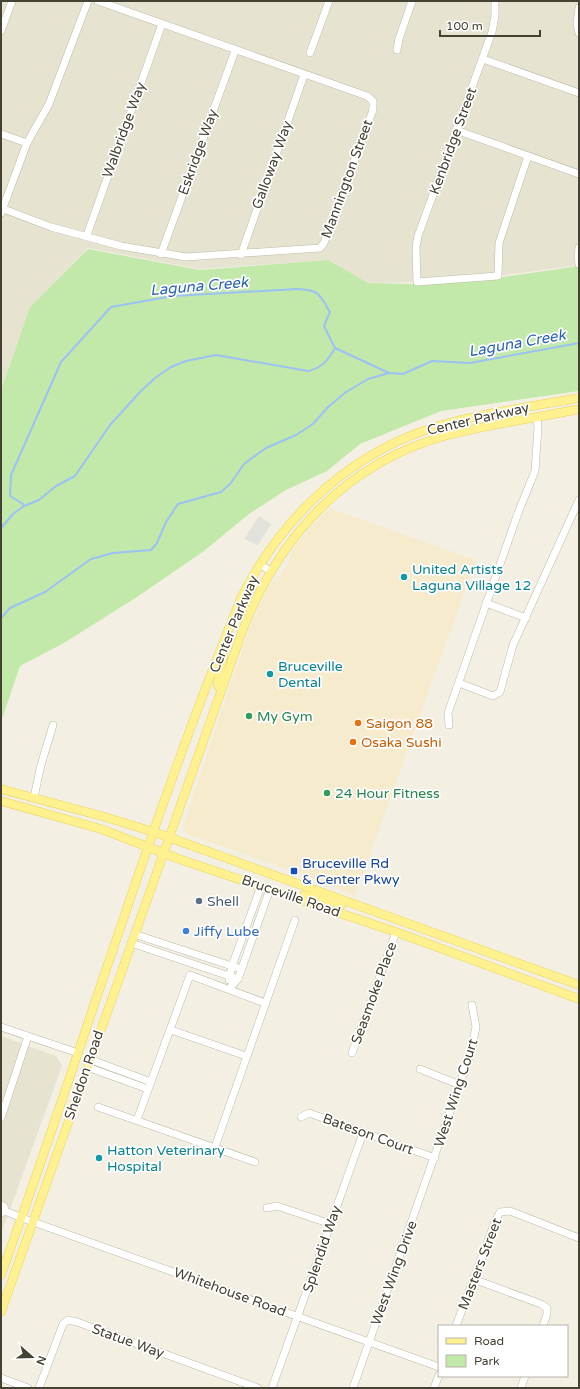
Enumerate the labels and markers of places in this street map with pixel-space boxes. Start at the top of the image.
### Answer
place label: United Artists Laguna Village 12 [412,561,531,594]
marker: United Artists Laguna Village 12 [399,572,409,582]
place label: Bruceville Dental [278,658,343,691]
marker: Bruceville Dental [265,669,275,679]
place label: My Gym [257,708,313,725]
marker: My Gym [244,711,254,721]
place label: Saigon 88 [366,715,433,732]
marker: Saigon 88 [353,718,363,728]
place label: Osaka Sushi [361,734,442,751]
marker: Osaka Sushi [348,737,358,747]
place label: 24 Hour Fitness [335,785,440,802]
marker: 24 Hour Fitness [322,788,332,798]
place label: Bruceville Rd & Center Pkwy [302,855,400,888]
marker: Bruceville Rd & Center Pkwy [289,866,299,876]
place label: Shell [207,893,239,910]
marker: Shell [194,896,204,906]
place label: Jiffy Lube [194,923,259,940]
marker: Jiffy Lube [181,926,191,936]
place label: Hatton Veterinary Hospital [107,1142,225,1175]
marker: Hatton Veterinary Hospital [94,1153,104,1163]

